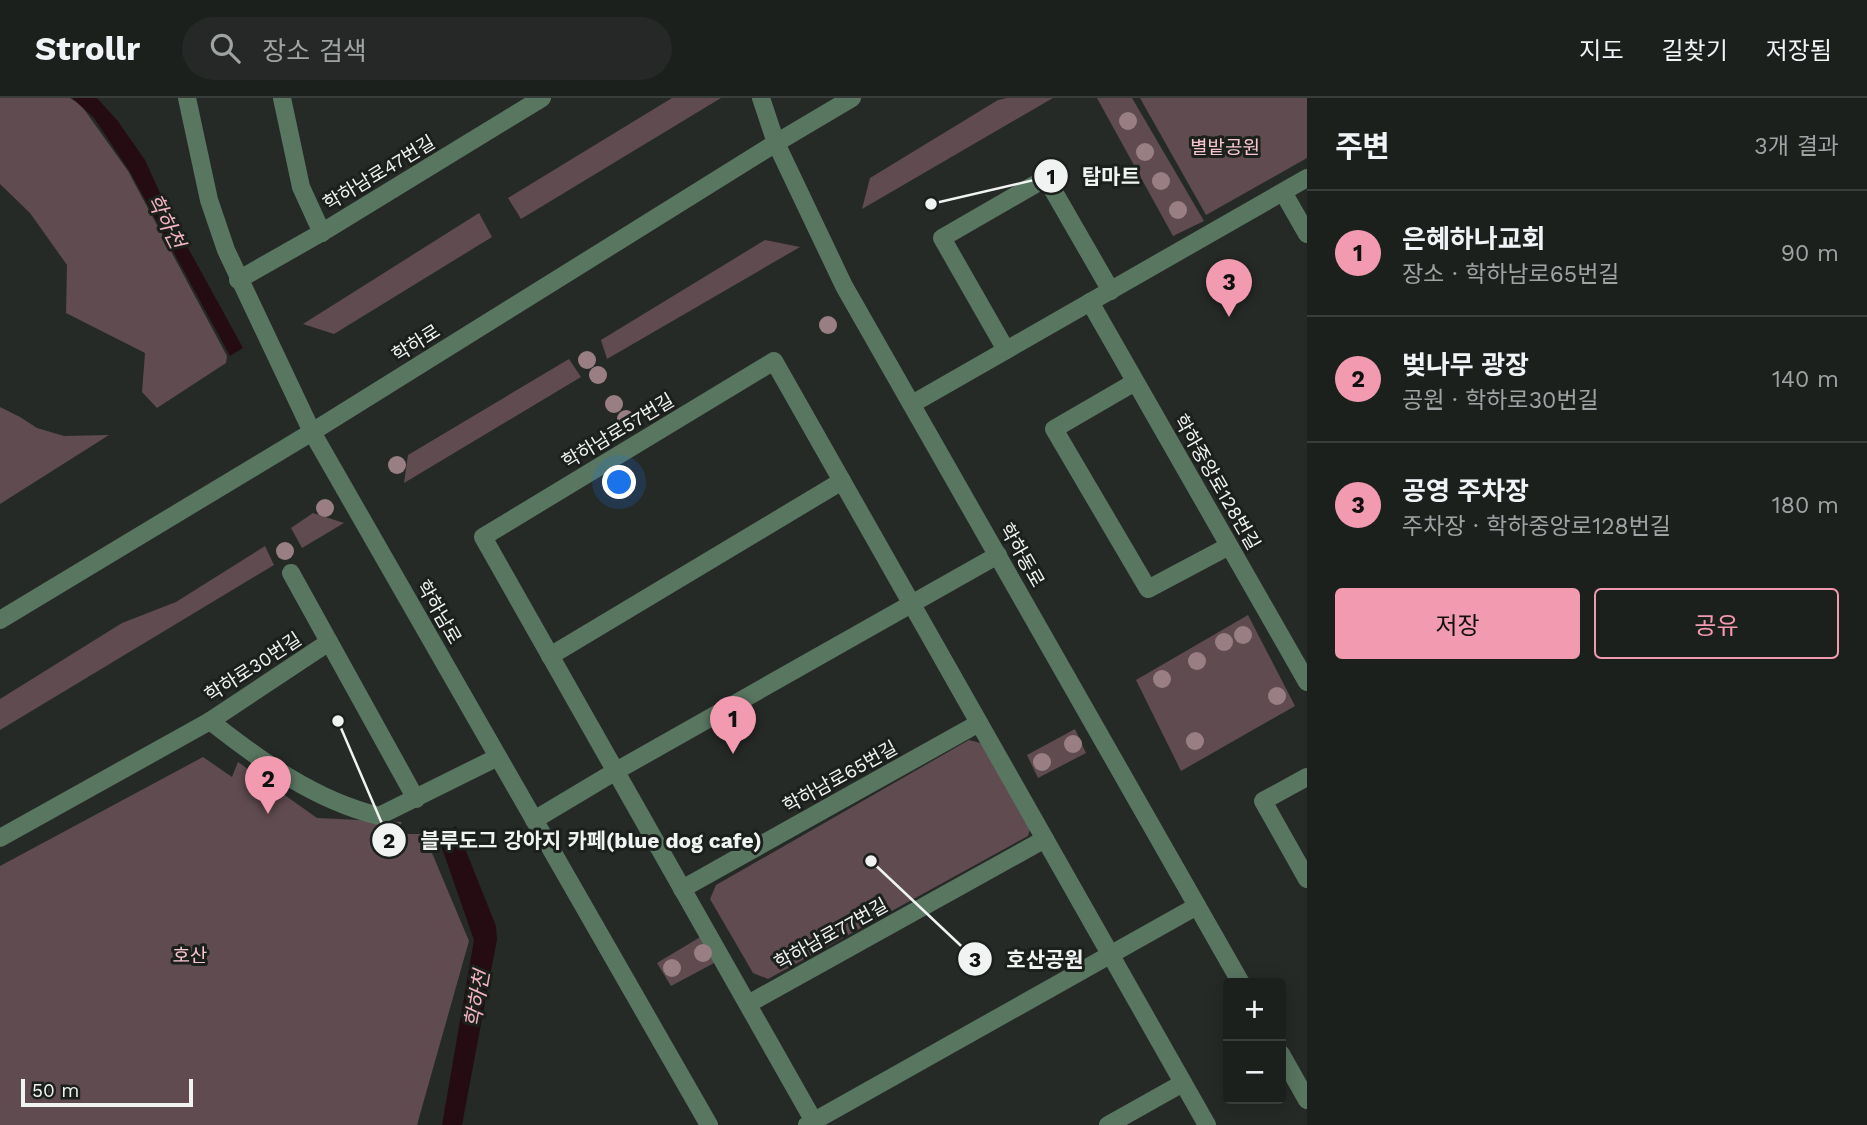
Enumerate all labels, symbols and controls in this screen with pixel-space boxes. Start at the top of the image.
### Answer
search box [182,17,672,80]
text: Strollr [35,29,140,68]
icon: search [206,29,244,67]
text: 장소 검색 [262,36,367,66]
text: 지도 [1579,37,1624,65]
text: 길찾기 [1662,37,1728,65]
text: 저장됨 [1766,37,1832,65]
text: 주변 [1335,129,1390,164]
street label: 학하남로47번길 [319,131,439,215]
text: 3개 결과 [1754,133,1839,160]
park label: 별밭공원 [1190,136,1260,159]
callout: 탑마트 [1033,155,1154,197]
text: 1 [1046,164,1056,189]
text: 탑마트 [1082,164,1140,189]
water label: 학하천 [142,189,192,255]
text: 은혜하나교회 [1402,224,1546,254]
text: 1 [1353,240,1363,267]
text: 90 m [1781,240,1839,267]
pin: 3 [1206,259,1252,317]
text: 장소 · 학하남로65번길 [1402,261,1620,288]
street label: 학하로 [388,319,444,367]
text: 벚나무 광장 [1402,350,1529,380]
text: 2 [1351,366,1365,393]
text: 140 m [1772,366,1839,393]
text: 공원 · 학하로30번길 [1402,387,1599,414]
street label: 학하남로57번길 [558,389,678,473]
street label: 학하중앙로128번길 [1169,410,1265,554]
your location [602,465,636,499]
text: 공영 주차장 [1402,476,1529,506]
text: 3 [1351,492,1365,519]
text: 180 m [1772,492,1839,519]
text: 주차장 · 학하중앙로128번길 [1402,513,1671,540]
street label: 학하동로 [995,519,1049,591]
street label: 학하남로 [412,576,466,648]
button: 저장 [1335,588,1580,659]
button: 공유 [1594,588,1839,659]
street label: 학하로30번길 [200,627,306,707]
pin: 1 [710,696,756,754]
street label: 학하남로65번길 [779,736,901,818]
pin: 2 [245,756,291,814]
callout: 블루도그 강아지 카페(blue dog cafe) [371,819,775,861]
text: 2 [383,828,395,853]
text: 블루도그 강아지 카페(blue dog cafe) [420,828,762,853]
street label: 학하남로77번길 [770,893,892,975]
callout: 호산공원 [957,938,1097,980]
park label: 호산 [173,944,207,967]
text: 3 [969,947,981,972]
text: 호산공원 [1006,947,1084,972]
water label: 학하천 [460,966,495,1030]
map controls [1223,978,1286,1104]
button: + [1223,978,1286,1041]
button: − [1223,1041,1286,1104]
scale bar [21,1076,192,1108]
text: 50 m [32,1079,79,1102]

